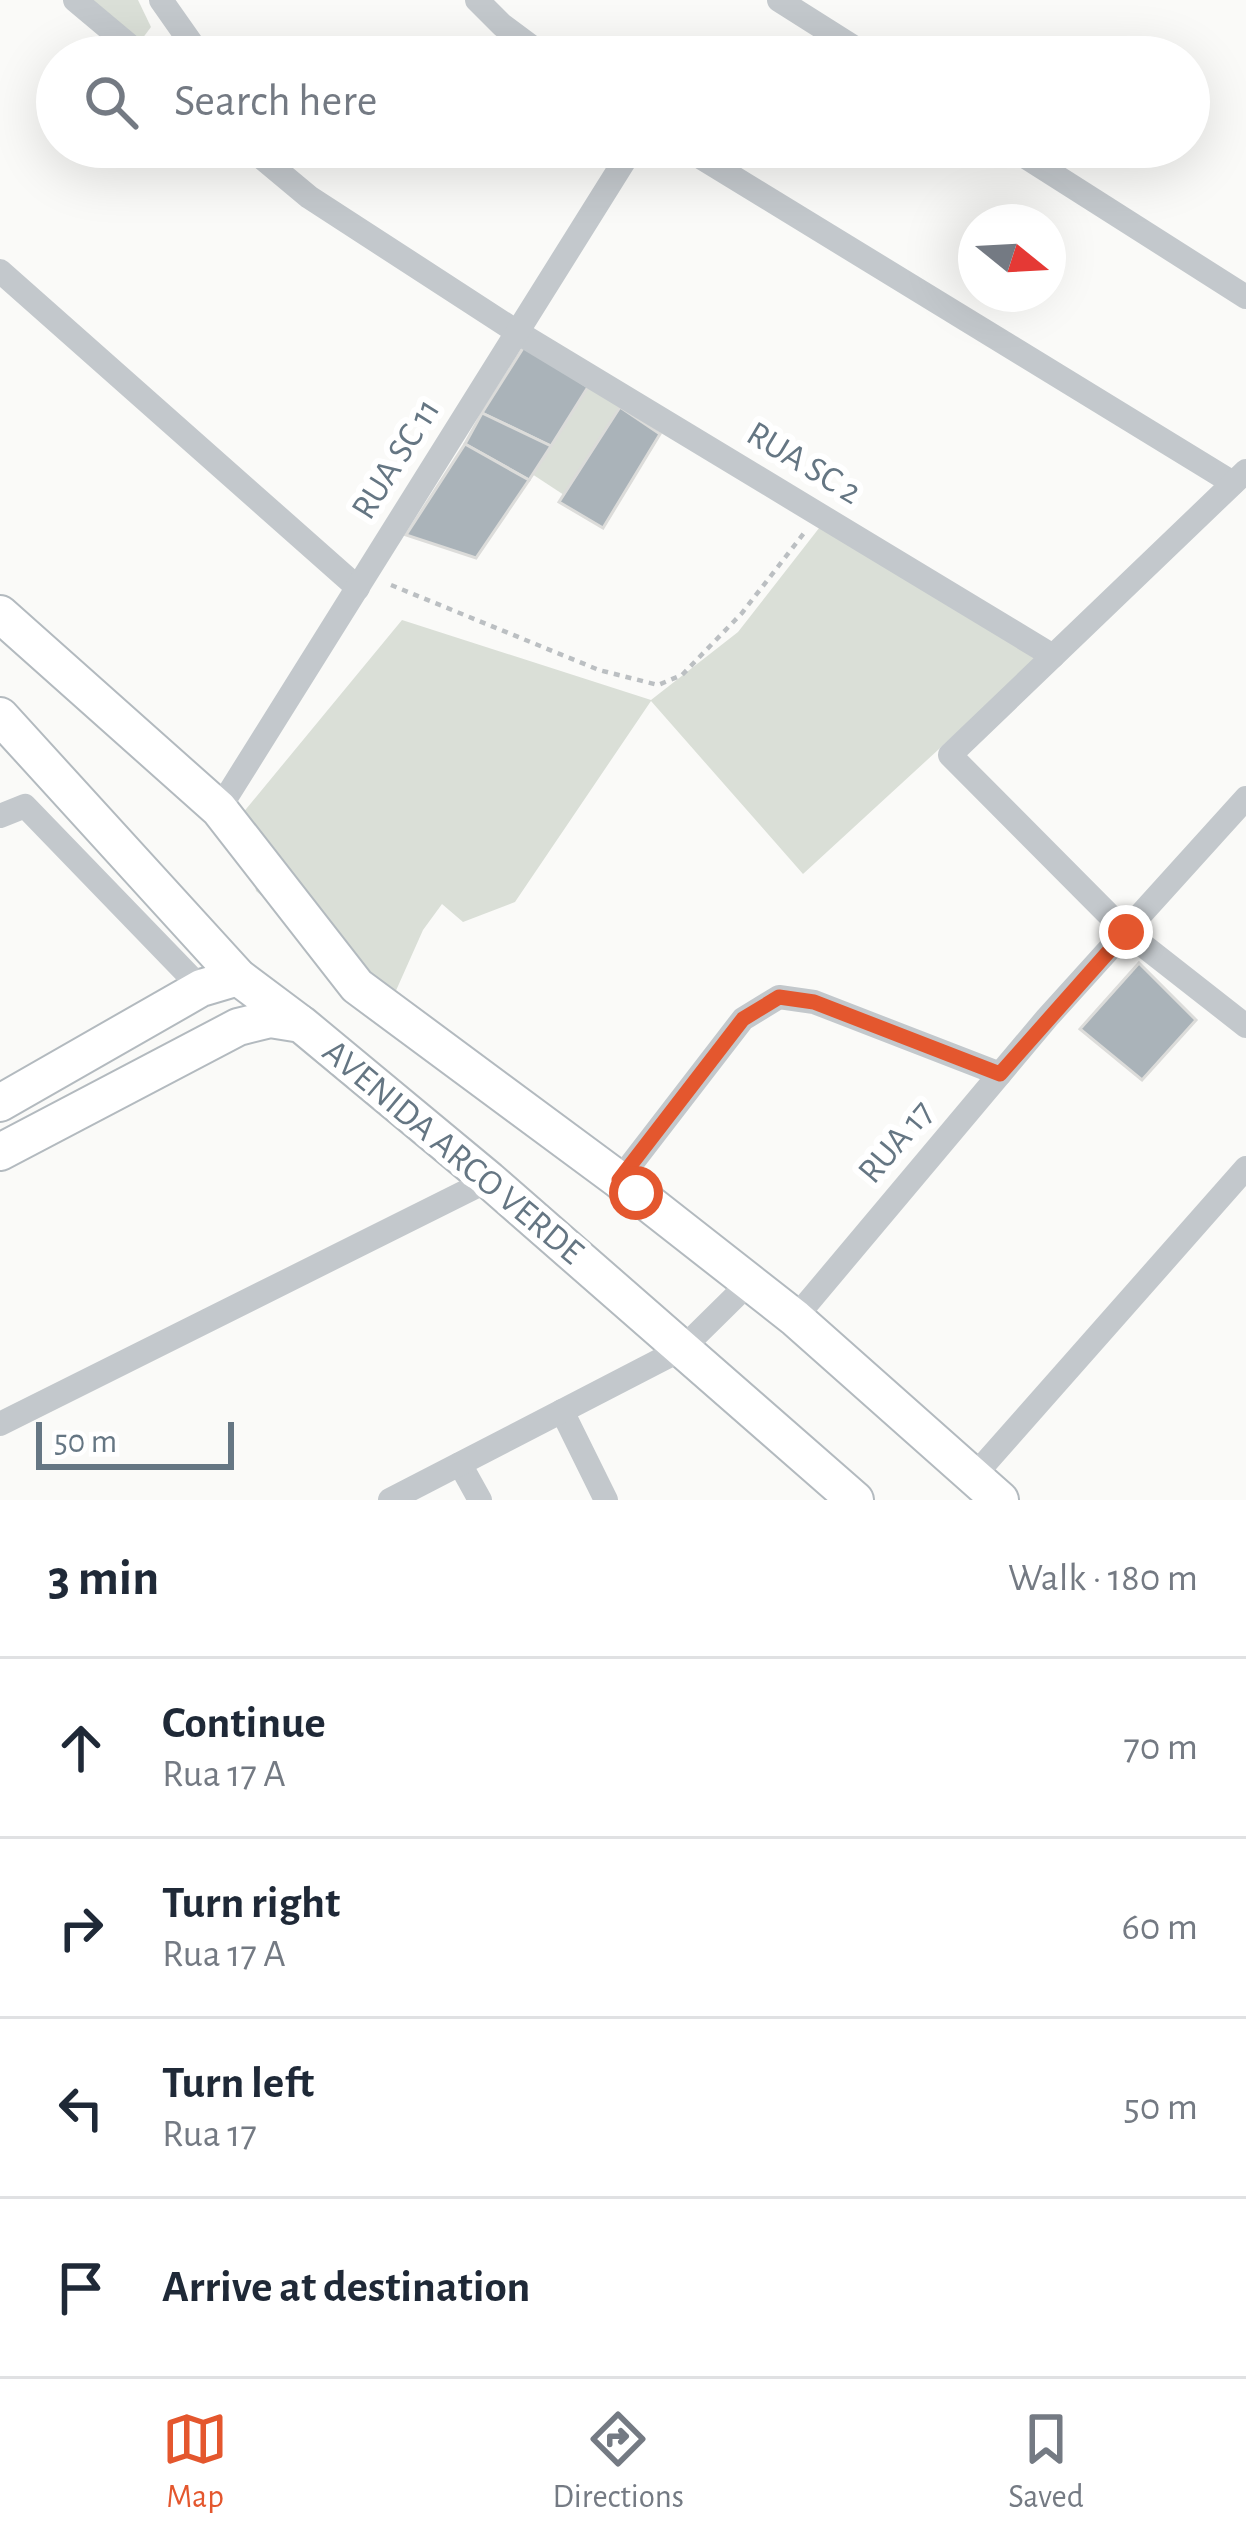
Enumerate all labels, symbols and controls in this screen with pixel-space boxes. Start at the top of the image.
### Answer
search box [36,36,1210,168]
icon: search [78,69,144,135]
text: Search here [174,79,377,124]
north arrow [958,204,1066,312]
street label: RUA SC 11 [345,392,447,526]
street label: RUA SC 2 [741,415,867,511]
route end [1099,905,1153,959]
street label: AVENIDA ARCO VERDE [316,1033,590,1271]
street label: RUA 17 [852,1094,940,1190]
route start [609,1166,663,1220]
scale bar [36,1416,234,1469]
text: 50 m [54,1426,117,1459]
text: 3 min [48,1553,159,1604]
text: Walk · 180 m [1008,1559,1198,1598]
text: Continue [162,1701,326,1746]
icon: ahead [48,1715,114,1781]
text: 70 m [1124,1728,1198,1767]
text: Rua 17 A [162,1755,286,1794]
text: Turn right [162,1881,340,1926]
icon: right [48,1895,114,1961]
text: 60 m [1121,1908,1198,1947]
text: Rua 17 A [162,1935,286,1974]
text: Turn left [162,2061,314,2106]
icon: left [48,2075,114,2141]
text: 50 m [1123,2088,1198,2127]
text: Rua 17 [162,2115,257,2154]
icon: arrive [48,2255,114,2321]
text: Arrive at destination [162,2265,530,2310]
tab: Map [162,2406,228,2518]
tab: Directions [552,2406,684,2518]
tab: Saved [1008,2406,1084,2518]

